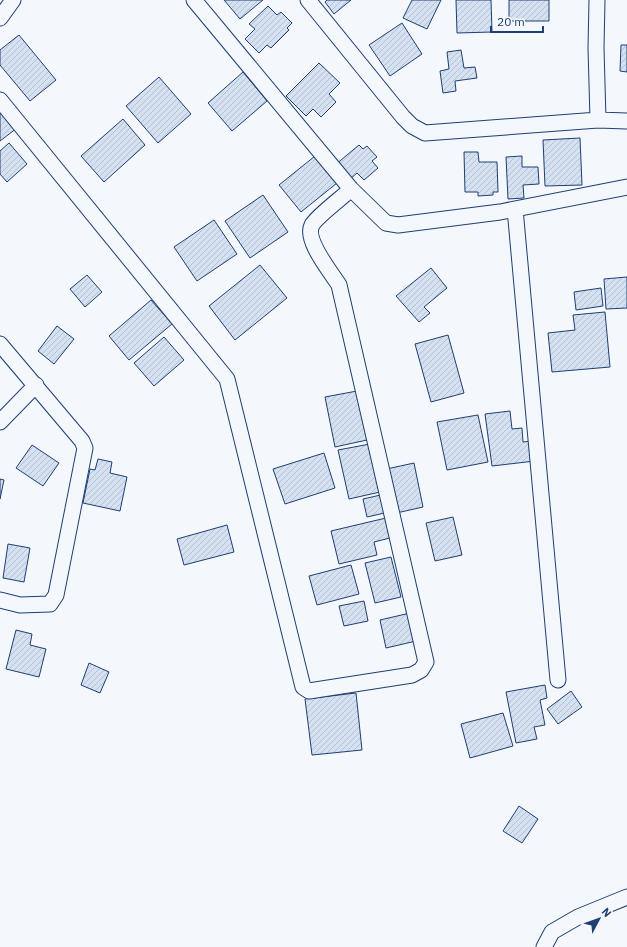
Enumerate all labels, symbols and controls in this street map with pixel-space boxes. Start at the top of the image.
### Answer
scale bar [491,8,543,34]
text: 20 m [497,14,525,29]
north arrow [579,899,619,939]
text: N [599,905,614,920]

